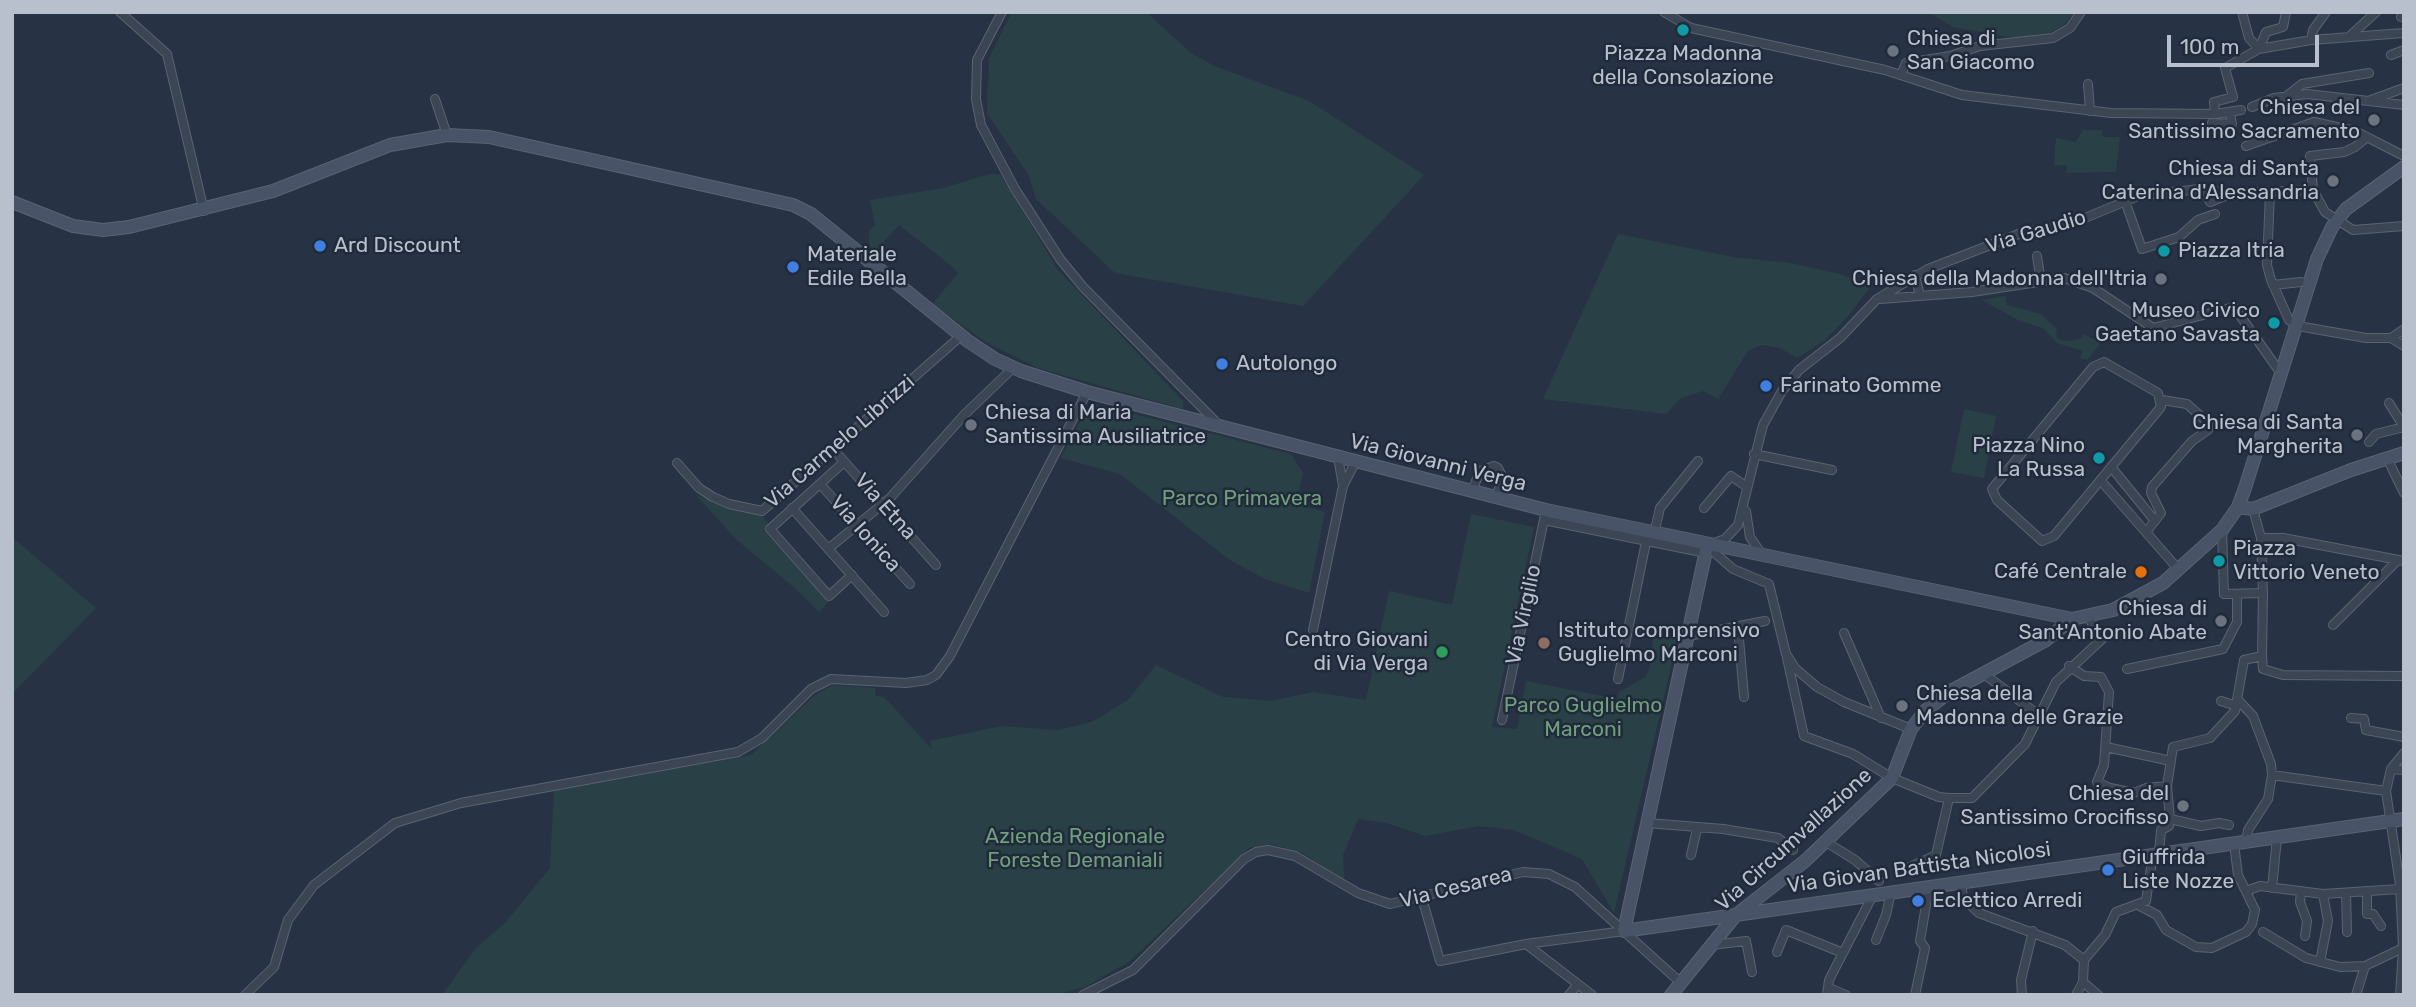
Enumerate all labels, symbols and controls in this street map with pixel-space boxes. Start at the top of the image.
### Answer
scale bar [2171,21,2323,65]
marker: Piazza Madonna della Consolazione [1675,22,1691,38]
place label: Chiesa di San Giacomo [1907,26,2035,76]
text: 100 m [2180,34,2239,59]
place label: Piazza Madonna della Consolazione [1592,41,1774,91]
marker: Chiesa di San Giacomo [1885,43,1901,59]
place label: Chiesa del Santissimo Sacramento [2128,95,2360,145]
marker: Chiesa del Santissimo Sacramento [2366,112,2382,128]
place label: Chiesa di Santa Caterina d'Alessandria [2102,156,2319,206]
marker: Chiesa di Santa Caterina d'Alessandria [2325,173,2341,189]
street label: Via Gaudio [1983,205,2089,259]
place label: Ard Discount [334,233,461,259]
marker: Ard Discount [312,238,328,254]
place label: Piazza Itria [2178,238,2285,264]
place label: Materiale Edile Bella [807,242,907,292]
marker: Piazza Itria [2156,243,2172,259]
marker: Materiale Edile Bella [785,259,801,275]
place label: Chiesa della Madonna dell'Itria [1852,266,2147,292]
marker: Chiesa della Madonna dell'Itria [2153,271,2169,287]
place label: Museo Civico Gaetano Savasta [2095,298,2260,348]
marker: Museo Civico Gaetano Savasta [2266,315,2282,331]
place label: Autolongo [1236,351,1337,377]
marker: Autolongo [1214,356,1230,372]
street label: Via Carmelo Librizzi [760,370,920,514]
place label: Farinato Gomme [1780,373,1941,399]
marker: Farinato Gomme [1758,378,1774,394]
place label: Chiesa di Maria Santissima Ausiliatrice [985,400,1206,450]
place label: Chiesa di Santa Margherita [2192,410,2343,460]
marker: Chiesa di Maria Santissima Ausiliatrice [963,417,979,433]
marker: Chiesa di Santa Margherita [2349,427,2365,443]
street label: Via Giovanni Verga [1347,429,1529,497]
place label: Piazza Nino La Russa [1972,433,2085,483]
marker: Piazza Nino La Russa [2091,450,2107,466]
street label: Via Etna [849,469,921,545]
park label: Parco Primavera [1162,486,1322,512]
street label: Via Ionica [824,491,906,577]
place label: Piazza Vittorio Veneto [2233,536,2380,586]
marker: Piazza Vittorio Veneto [2211,553,2227,569]
place label: Café Centrale [1994,559,2127,585]
street label: Via Virgilio [1501,563,1547,667]
marker: Café Centrale [2133,564,2149,580]
place label: Chiesa di Sant'Antonio Abate [2018,596,2207,646]
marker: Chiesa di Sant'Antonio Abate [2213,613,2229,629]
place label: Istituto comprensivo Guglielmo Marconi [1558,618,1760,668]
place label: Centro Giovani di Via Verga [1285,627,1428,677]
marker: Istituto comprensivo Guglielmo Marconi [1536,635,1552,651]
marker: Centro Giovani di Via Verga [1434,644,1450,660]
place label: Chiesa della Madonna delle Grazie [1916,681,2124,731]
park label: Parco Guglielmo Marconi [1504,693,1662,743]
marker: Chiesa della Madonna delle Grazie [1894,698,1910,714]
street label: Via Circumvallazione [1711,763,1877,917]
place label: Chiesa del Santissimo Crocifisso [1961,781,2169,831]
marker: Chiesa del Santissimo Crocifisso [2175,798,2191,814]
park label: Azienda Regionale Foreste Demaniali [985,824,1165,874]
street label: Via Giovan Battista Nicolosi [1785,837,2053,899]
place label: Giuffrida Liste Nozze [2122,845,2234,895]
street label: Via Cesarea [1397,862,1515,914]
marker: Giuffrida Liste Nozze [2100,862,2116,878]
place label: Eclettico Arredi [1932,888,2082,914]
marker: Eclettico Arredi [1910,893,1926,909]

